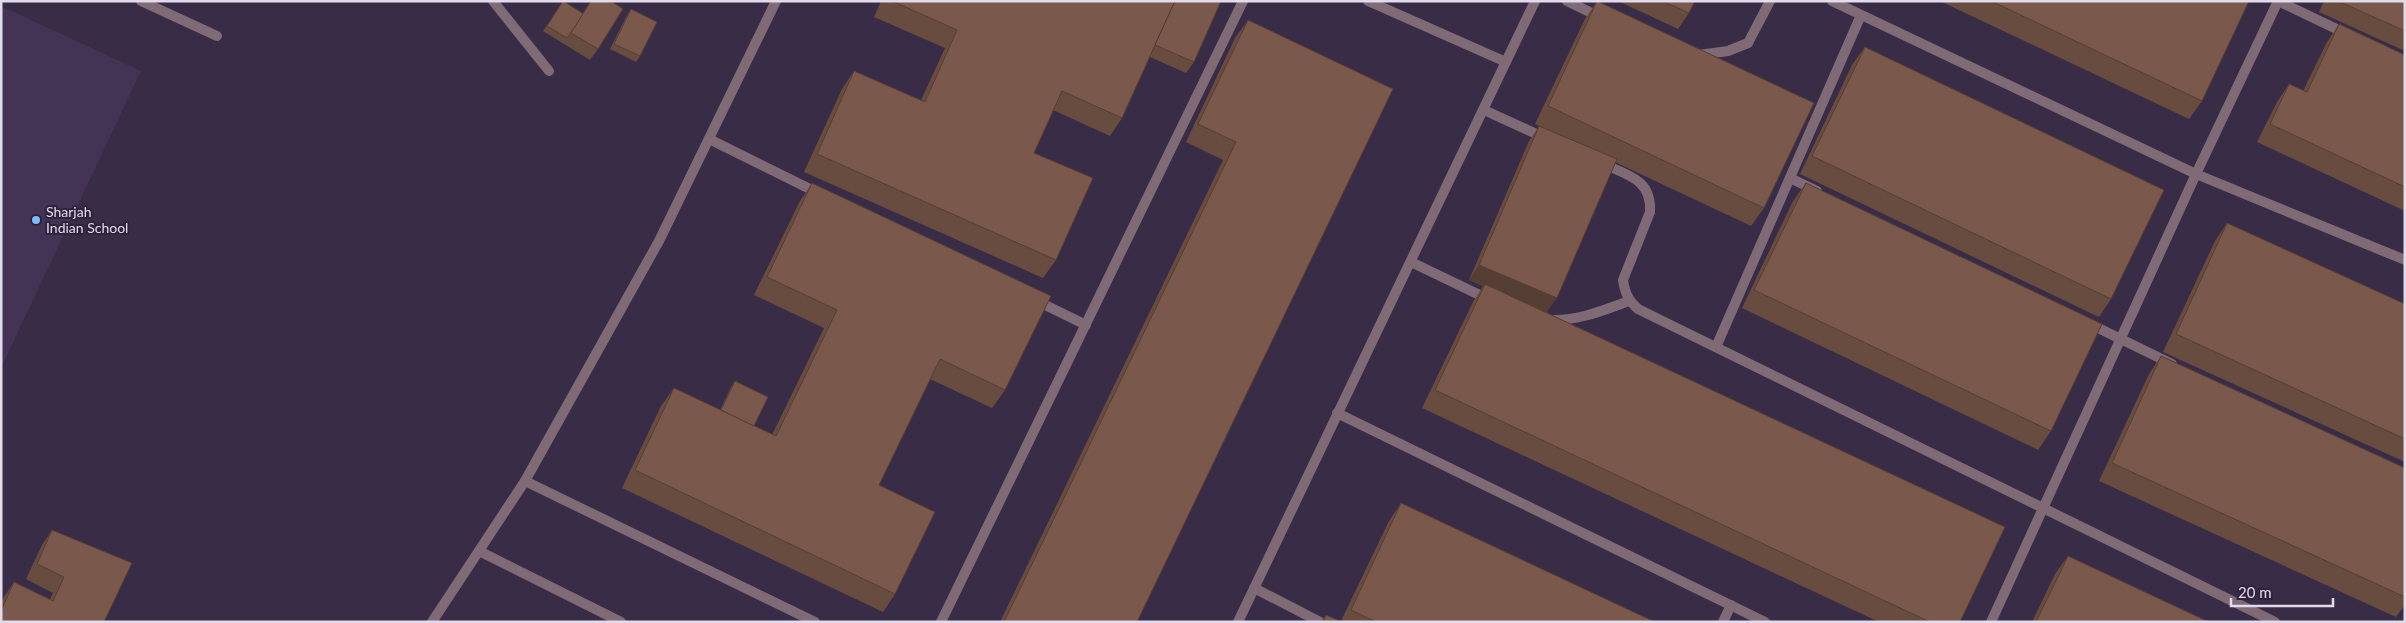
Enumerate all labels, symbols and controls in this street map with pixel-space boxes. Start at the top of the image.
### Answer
place label: Sharjah Indian School [46,203,128,236]
marker: Sharjah Indian School [30,214,42,226]
scale bar [2231,576,2334,608]
text: 20 m [2238,583,2272,601]

